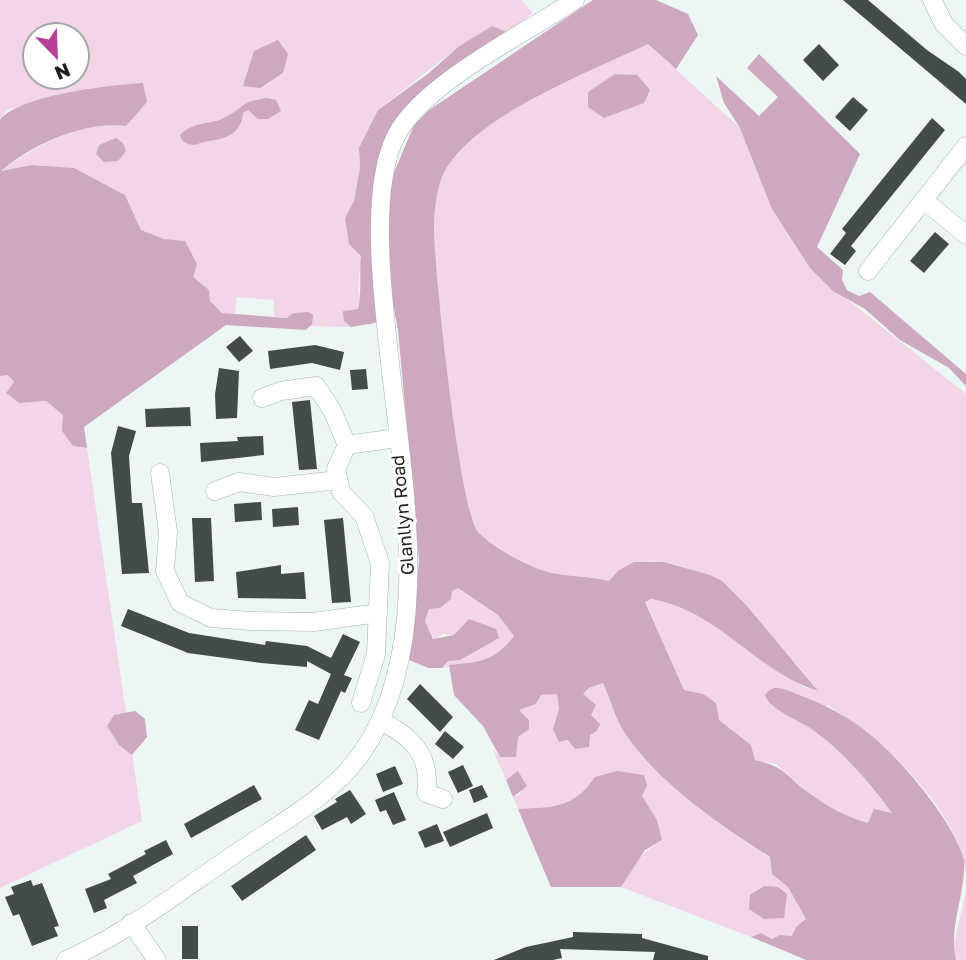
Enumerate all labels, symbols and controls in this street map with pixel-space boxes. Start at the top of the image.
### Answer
north arrow [21,21,91,91]
text: N [52,59,74,86]
street label: Glanllyn Road [386,454,418,576]

